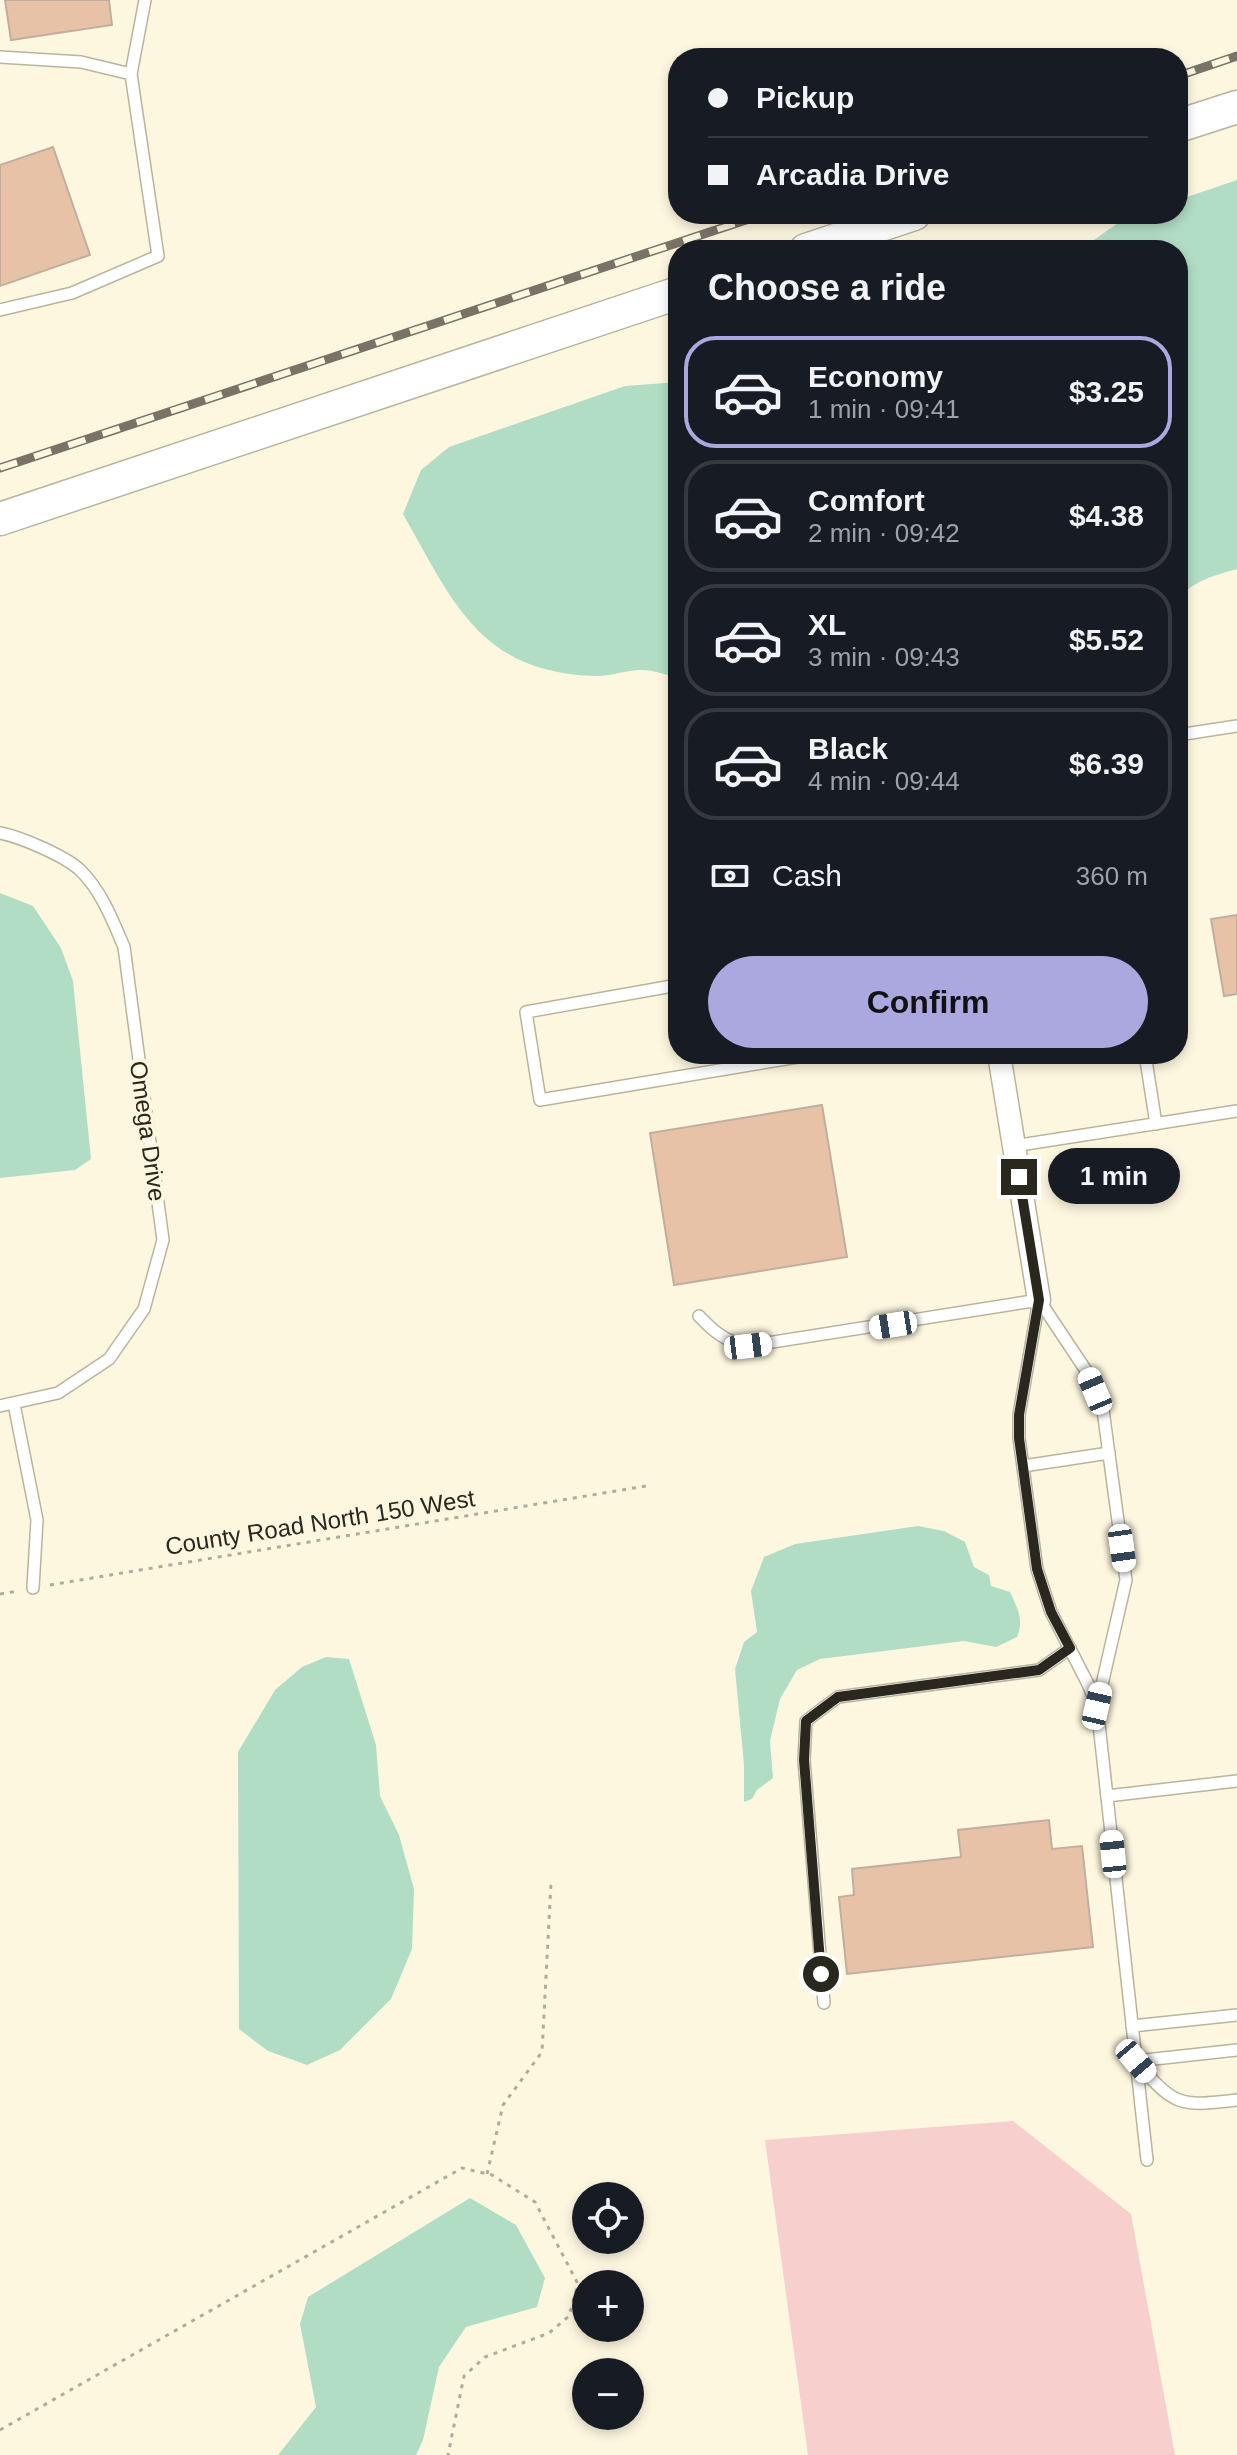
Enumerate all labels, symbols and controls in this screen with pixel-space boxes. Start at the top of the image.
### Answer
text: Pickup [756,81,854,114]
text: Arcadia Drive [756,158,949,191]
text: Choose a ride [708,267,946,308]
icon: car [712,356,784,428]
text: Economy [808,360,943,393]
text: $3.25 [1069,375,1144,408]
text: 1 min · 09:41 [808,394,960,424]
icon: car [712,480,784,552]
text: Comfort [808,484,925,517]
text: $4.38 [1069,499,1144,532]
text: 2 min · 09:42 [808,518,960,548]
icon: car [712,604,784,676]
text: XL [808,608,846,641]
text: $5.52 [1069,623,1144,656]
text: 3 min · 09:43 [808,642,960,672]
icon: car [712,728,784,800]
text: Black [808,732,888,765]
text: $6.39 [1069,747,1144,780]
text: 4 min · 09:44 [808,766,960,796]
icon: cash [708,854,752,898]
text: Cash [772,859,842,892]
text: 360 m [1076,861,1148,891]
button: Confirm [708,956,1148,1048]
street label: Omega Drive [125,1059,171,1203]
callout: 1 min [1047,1149,1179,1205]
route end [1001,1159,1037,1195]
text: 1 min [1080,1161,1148,1191]
car [867,1309,919,1341]
car [723,1331,773,1361]
car [1075,1364,1115,1418]
street label: County Road North 150 West [163,1484,477,1560]
car [1107,1523,1137,1573]
car [1080,1680,1114,1732]
car [1099,1829,1127,1879]
route start [803,1956,839,1992]
car [1111,2035,1161,2087]
map controls [572,2182,644,2430]
button: locate [572,2182,644,2254]
button: + [572,2270,644,2342]
button: − [572,2358,644,2430]

